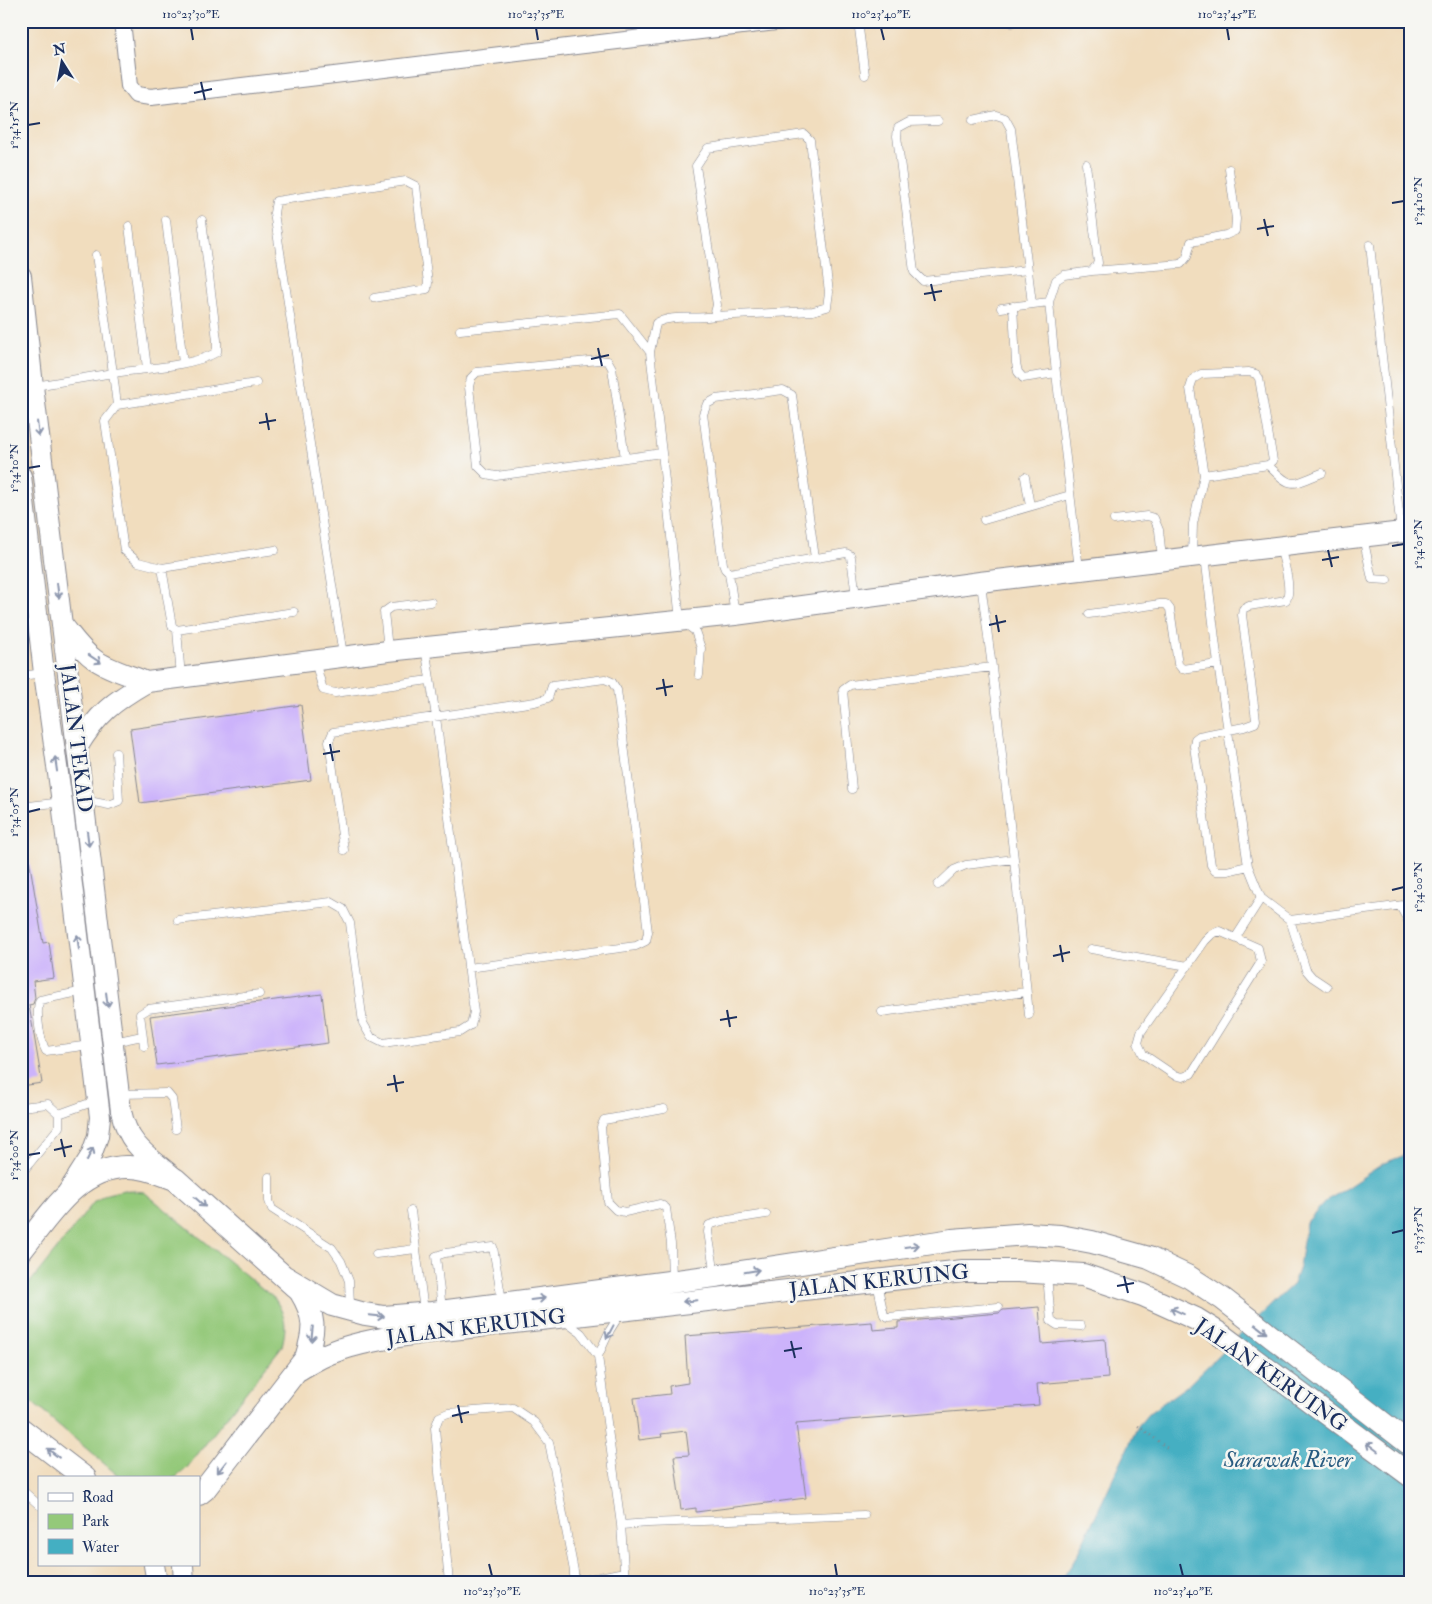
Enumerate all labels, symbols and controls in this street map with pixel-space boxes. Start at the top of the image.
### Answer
text: 110°23'30"E [162,7,220,22]
text: 110°23'35"E [508,7,565,22]
text: 110°23'40"E [851,7,911,22]
text: 110°23'45"E [1198,7,1256,22]
north arrow [38,38,88,88]
text: N [51,40,68,59]
text: 1°34'15"N [7,101,22,149]
text: 1°34'10"N [1411,176,1426,225]
one-way arrow [33,421,43,437]
text: 1°34'10"N [7,443,22,492]
text: 1°34'05"N [1411,519,1426,569]
one-way arrow [53,582,63,598]
one-way arrow [88,654,102,664]
street label: JALAN TEKAD [53,661,99,814]
one-way arrow [51,756,61,772]
text: 1°34'05"N [7,787,22,837]
one-way arrow [83,830,93,846]
text: 1°34'00"N [1411,861,1426,912]
one-way arrow [73,935,83,951]
one-way arrow [102,992,112,1008]
text: 1°34'00"N [7,1129,22,1180]
one-way arrow [86,1147,96,1162]
one-way arrow [194,1196,207,1207]
text: 1°33'55"N [1411,1206,1426,1254]
one-way arrow [904,1240,920,1250]
street label: JALAN KERUING [787,1258,970,1304]
one-way arrow [743,1265,759,1275]
one-way arrow [530,1294,546,1304]
one-way arrow [683,1296,699,1306]
street label: JALAN KERUING [384,1303,567,1352]
one-way arrow [1170,1306,1185,1316]
one-way arrow [369,1311,385,1320]
street label: JALAN KERUING [1188,1312,1353,1438]
one-way arrow [605,1324,615,1339]
one-way arrow [1254,1324,1268,1334]
one-way arrow [307,1326,317,1342]
one-way arrow [1366,1441,1379,1452]
water label: Sarawak River [1223,1446,1354,1474]
one-way arrow [47,1448,60,1459]
one-way arrow [216,1460,227,1473]
legend [38,1476,200,1566]
text: Road [82,1488,114,1507]
text: Park [82,1512,109,1531]
text: Water [81,1538,119,1557]
text: 110°23'30"E [463,1584,521,1599]
text: 110°23'35"E [809,1584,866,1599]
text: 110°23'40"E [1153,1584,1213,1599]

